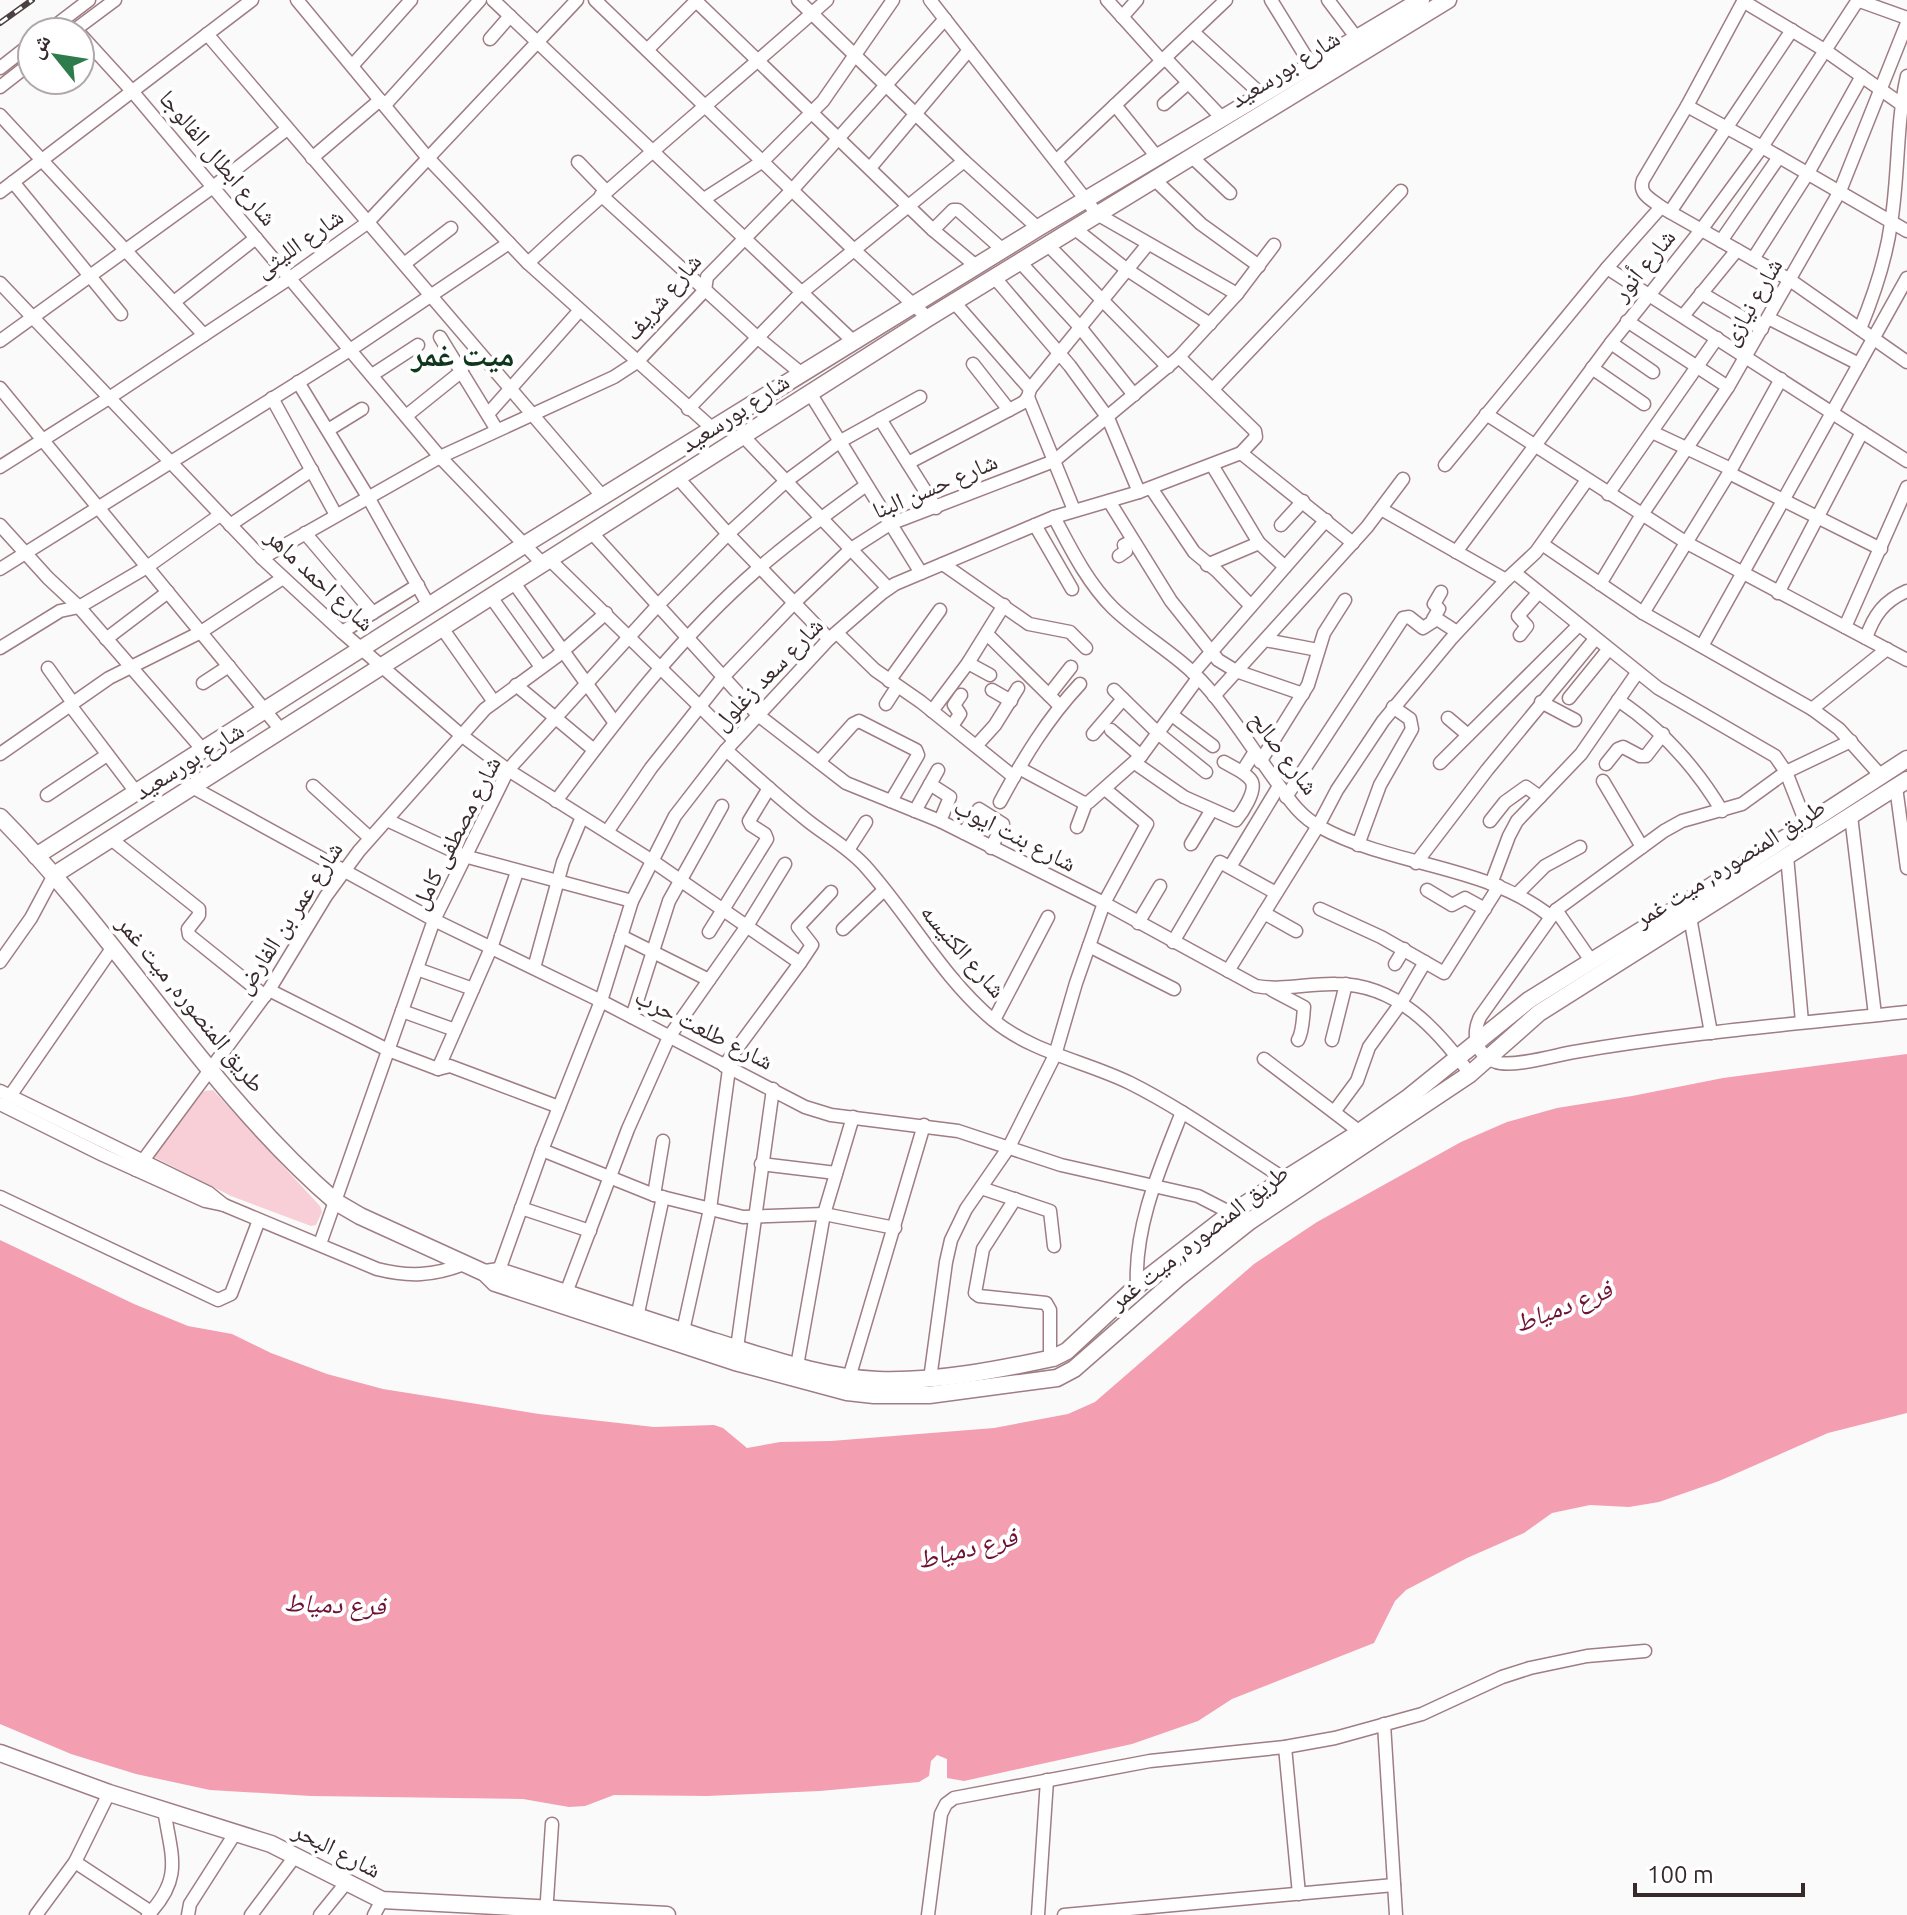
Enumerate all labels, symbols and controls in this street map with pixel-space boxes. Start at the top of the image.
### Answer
north arrow [16,16,96,96]
street label: شارع بورسعيد [1225,24,1346,115]
text: ش [22,29,57,63]
street label: شارع ابطال الفالوجا [152,85,283,232]
street label: شارع الليثى [249,202,349,284]
street label: شارع أنور [1606,224,1682,308]
street label: شارع شريف [619,248,708,347]
street label: شارع نيازى [1716,253,1789,351]
district label: ميت غمر [410,336,514,373]
street label: شارع بورسعيد [675,367,795,459]
street label: شارع حسن البنا [868,447,1002,526]
street label: شارع احمد ماهر [259,522,380,638]
street label: شارع سعد زغلول [707,612,830,737]
street label: شارع صالح [1243,706,1324,801]
street label: شارع بورسعيد [129,716,250,807]
street label: شارع مصطفى كامل [405,752,508,915]
street label: شارع بنت ايوب [949,792,1081,879]
street label: طريق المنصوره, ميت غمر [1629,793,1830,933]
street label: شارع عمر بن الفارض [229,836,350,1000]
street label: شارع الكنيسه [914,898,1011,1004]
street label: طريق المنصوره, ميت غمر [111,909,271,1098]
street label: شارع طلعت حرب [630,982,778,1077]
street label: طريق المنصوره, ميت غمر [1103,1159,1294,1316]
water label: فرع دمياط [1510,1273,1618,1340]
water label: فرع دمياط [914,1521,1022,1577]
water label: فرع دمياط [284,1587,387,1623]
street label: شارع البحر [287,1816,386,1885]
scale bar [1635,1847,1803,1897]
text: 100 m [1647,1861,1714,1888]

